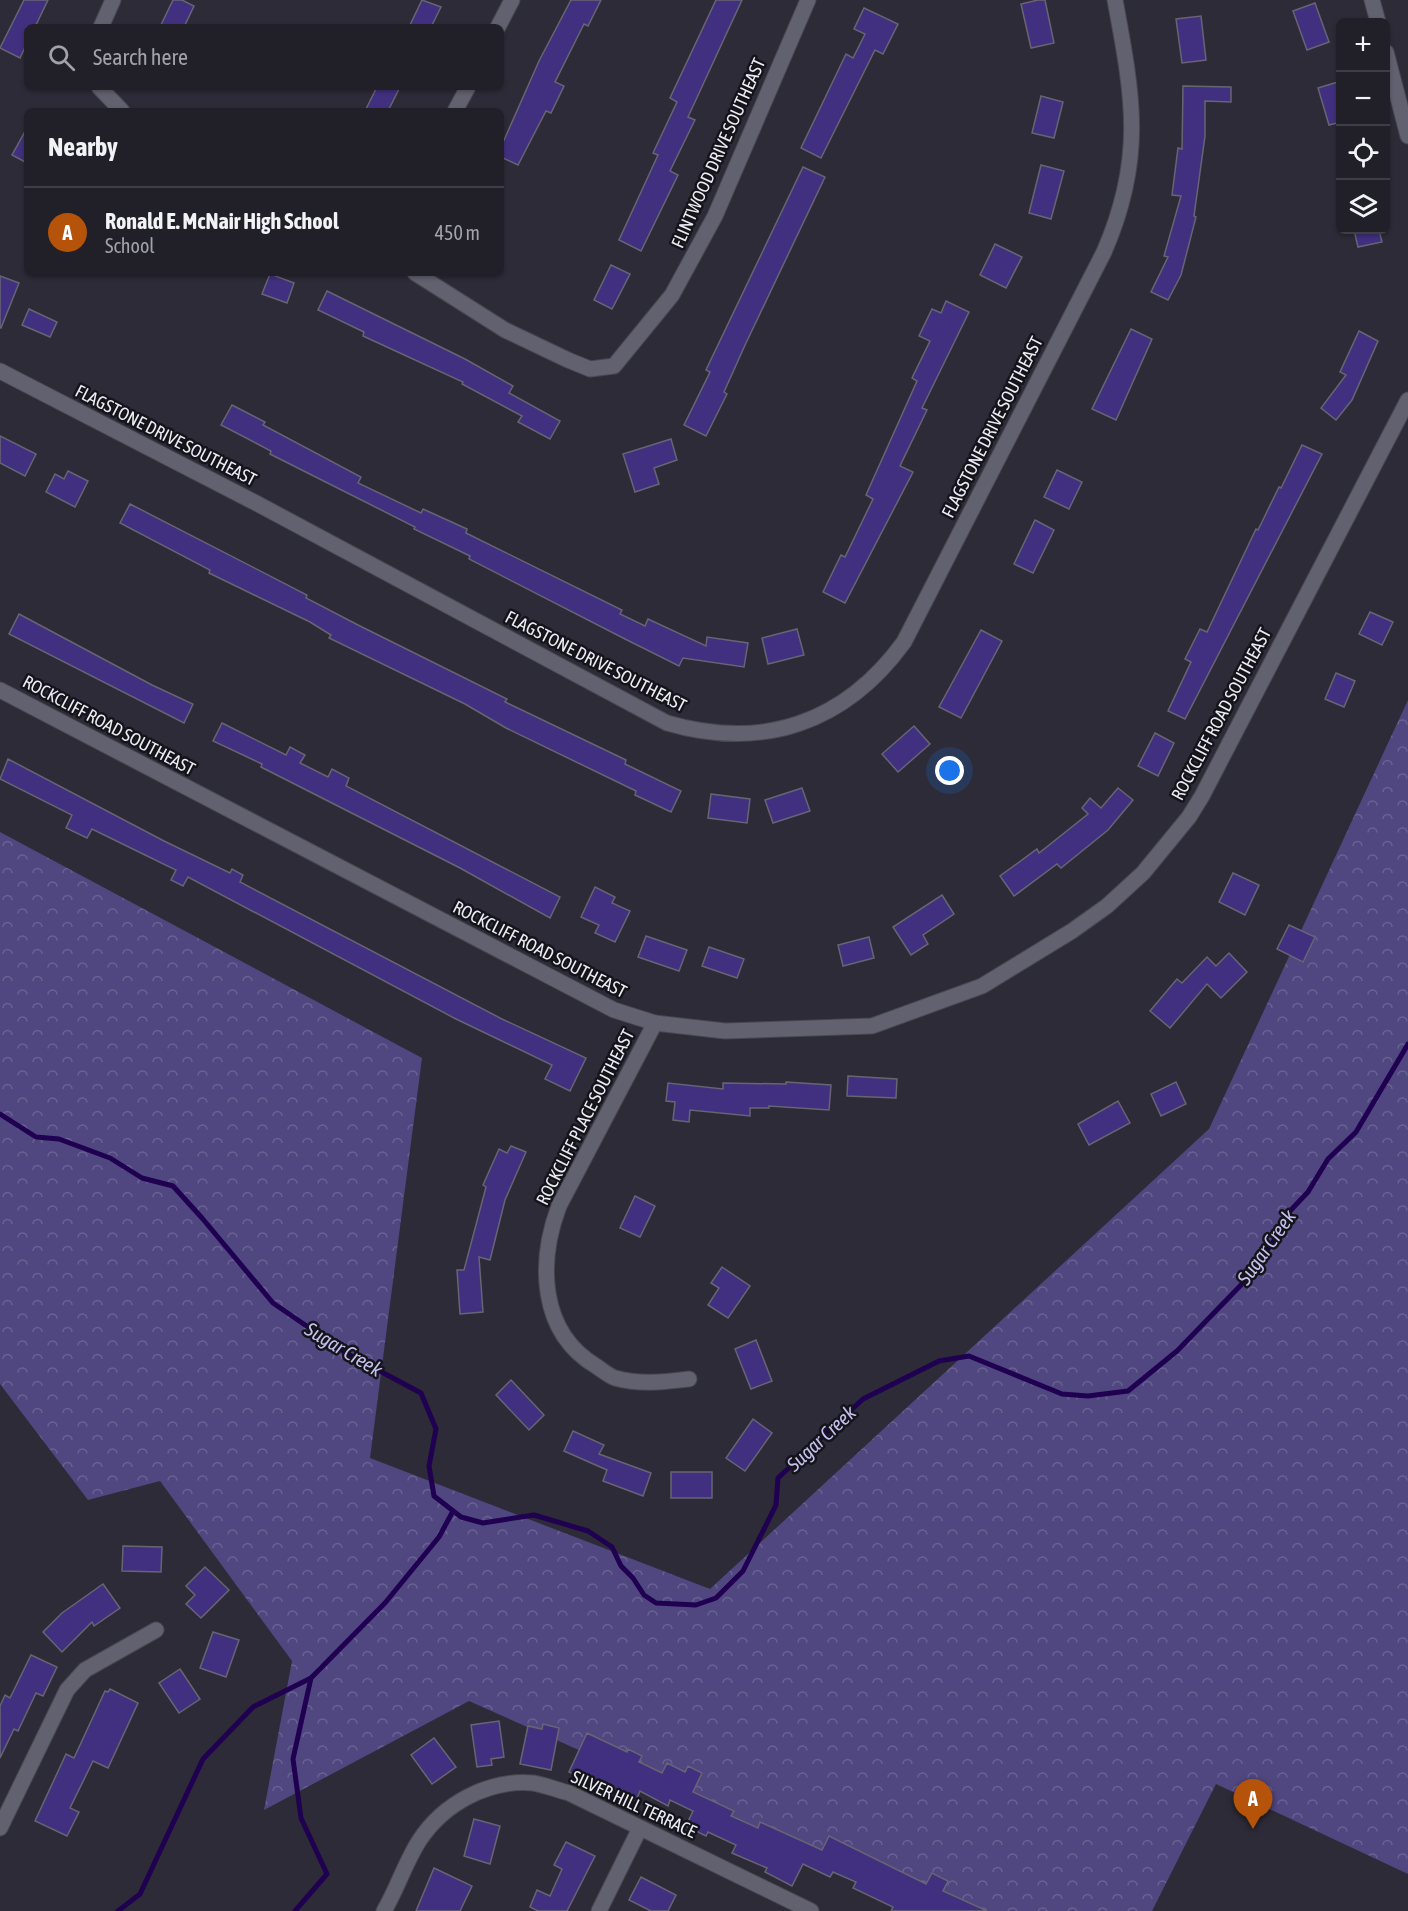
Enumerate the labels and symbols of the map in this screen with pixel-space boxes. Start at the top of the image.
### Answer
street label: FLINTWOOD DRIVE SOUTHEAST [667,55,769,251]
street label: FLAGSTONE DRIVE SOUTHEAST [937,333,1047,521]
street label: FLAGSTONE DRIVE SOUTHEAST [72,380,260,490]
street label: FLAGSTONE DRIVE SOUTHEAST [502,606,690,716]
street label: ROCKCLIFF ROAD SOUTHEAST [1167,624,1275,804]
street label: ROCKCLIFF ROAD SOUTHEAST [19,671,199,779]
your location [935,756,964,785]
street label: ROCKCLIFF ROAD SOUTHEAST [450,896,630,1002]
street label: ROCKCLIFF PLACE SOUTHEAST [532,1026,638,1208]
water label: Sugar Creek [1231,1205,1300,1290]
water label: Sugar Creek [300,1317,387,1381]
water label: Sugar Creek [781,1400,860,1476]
street label: SILVER HILL TERRACE [568,1766,700,1842]
pin: A [1234,1780,1272,1829]

